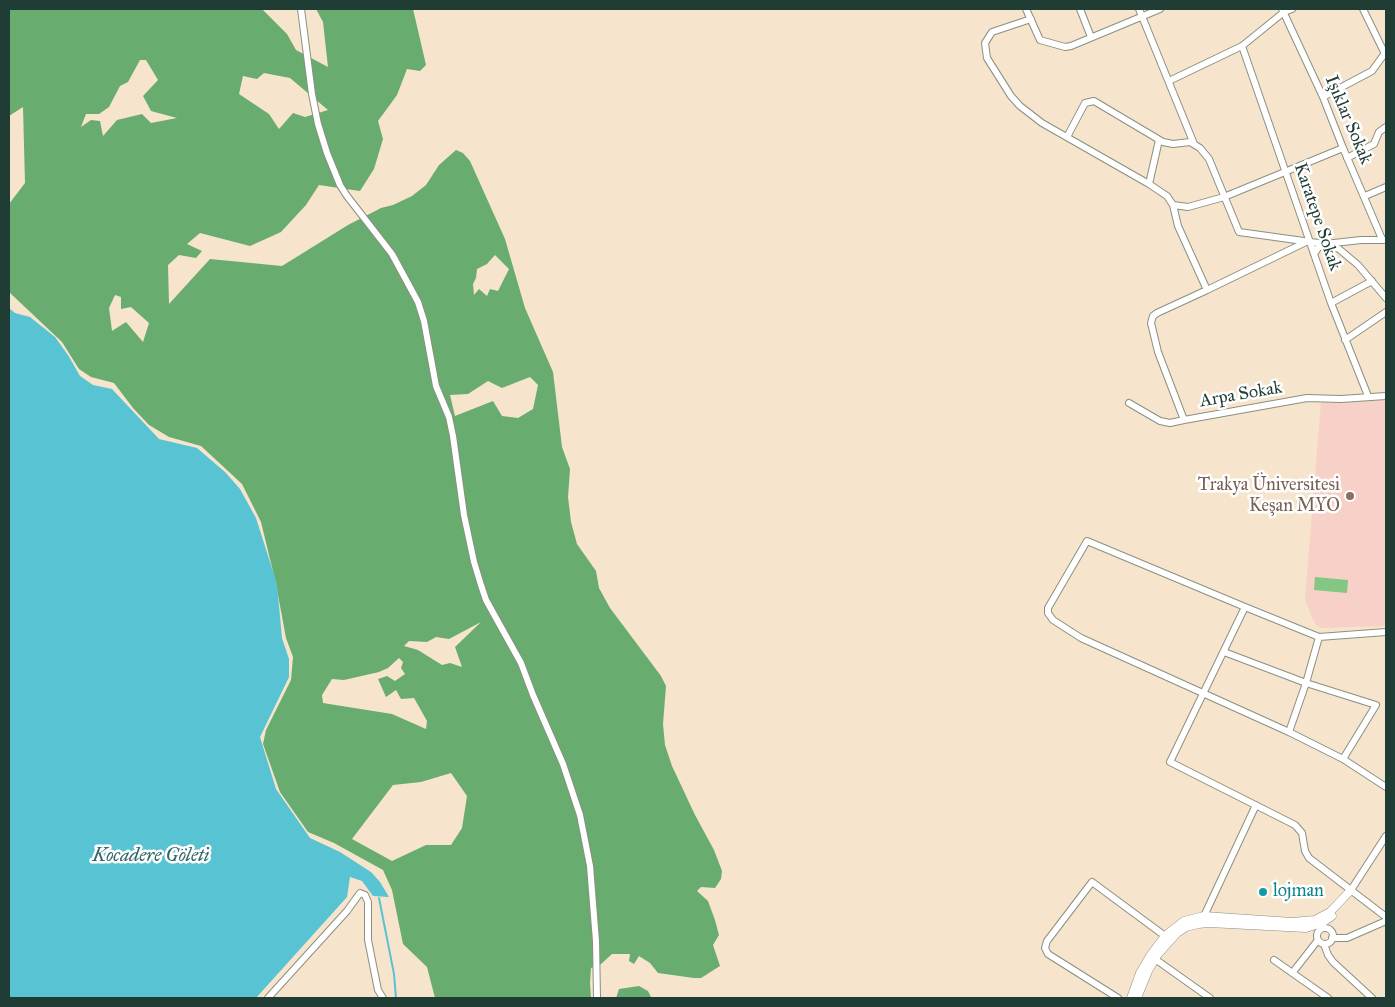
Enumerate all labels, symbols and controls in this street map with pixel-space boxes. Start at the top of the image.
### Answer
street label: Işıklar Sokak [1320,72,1376,168]
street label: Karatepe Sokak [1288,160,1346,274]
street label: Arpa Sokak [1198,377,1284,413]
place label: Trakya Üniversitesi Keşan MYO [1198,475,1340,518]
marker: Trakya Üniversitesi Keşan MYO [1344,490,1356,502]
water label: Kocadere Göleti [93,845,209,867]
place label: lojman [1273,881,1324,903]
marker: lojman [1257,886,1269,898]

